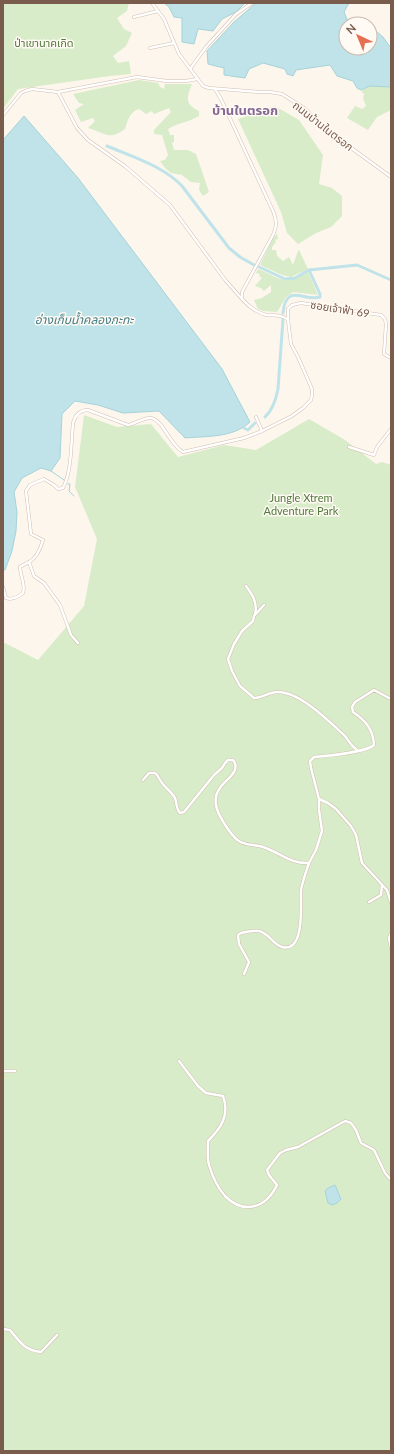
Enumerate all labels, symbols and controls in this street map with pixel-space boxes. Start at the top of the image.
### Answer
north arrow [338,16,378,56]
text: N [343,21,358,36]
park label: ป่าเขานาคเกิด [14,36,74,49]
street label: ถนนบ้านในตรอก [291,98,356,153]
district label: บ้านในตรอก [212,102,278,118]
street label: ซอยเจ้าฟ้า 69 [310,297,371,320]
water label: อ่างเก็บน้ำคลองกะทะ [35,311,134,327]
park label: Jungle Xtrem Adventure Park [264,491,339,517]

